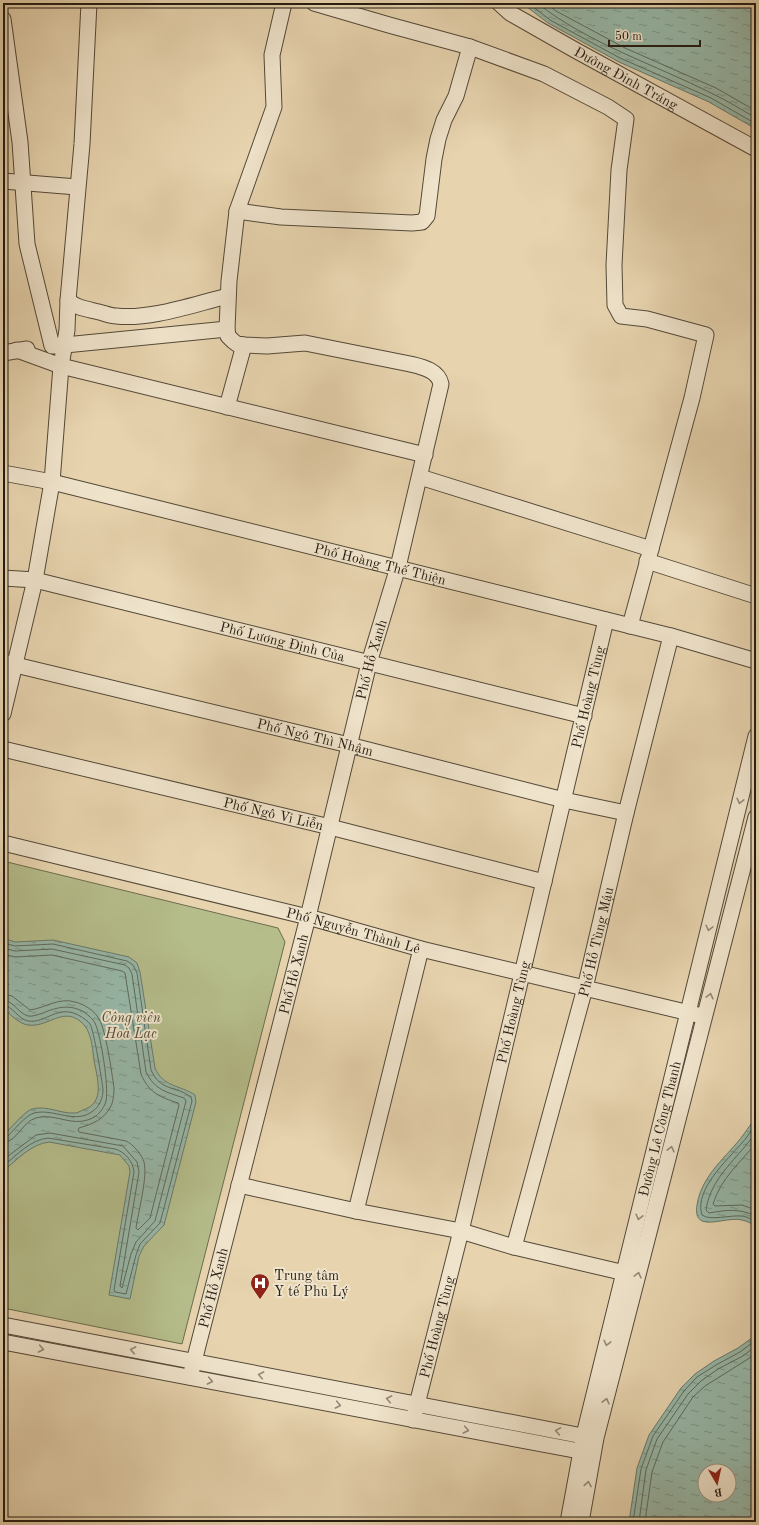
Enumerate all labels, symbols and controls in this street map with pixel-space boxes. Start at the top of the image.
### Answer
scale bar [609,22,700,48]
text: 50 m [615,30,642,43]
street label: Đường Đinh Tráng [572,45,680,113]
street label: Phố Hoàng Thế Thiện [313,541,448,588]
street label: Phố Hồ Xanh [354,618,390,701]
street label: Phố Lương Định Của [218,620,346,665]
street label: Phố Hoàng Tùng [570,644,608,750]
street label: Phố Ngô Thì Nhậm [255,717,374,759]
street label: Phố Ngô Vi Liễn [222,796,325,833]
one-way arrow [737,798,745,805]
street label: Phố Hồ Tùng Mậu [577,885,617,999]
street label: Phố Nguyễn Thành Lê [285,906,422,956]
one-way arrow [706,925,714,931]
street label: Phố Hồ Xanh [277,932,311,1016]
street label: Phố Hoàng Tùng [495,959,533,1065]
one-way arrow [705,993,714,1000]
park label: Công viên Hoà Lạc [101,1011,161,1041]
street label: Đường Lê Công Thanh [637,1059,684,1198]
one-way arrow [666,1146,674,1152]
one-way arrow [635,1214,643,1220]
street label: Phố Hồ Xanh [197,1246,231,1330]
place label: Trung tâm Y tế Phủ Lý [274,1269,349,1299]
one-way arrow [633,1271,642,1278]
hospital icon: Trung tâm Y tế Phủ Lý [249,1272,271,1300]
street label: Phố Hoàng Tùng [418,1274,457,1380]
one-way arrow [603,1340,612,1347]
one-way arrow [38,1344,44,1353]
one-way arrow [130,1346,137,1355]
one-way arrow [258,1371,264,1379]
one-way arrow [207,1377,213,1385]
one-way arrow [386,1396,392,1404]
one-way arrow [601,1397,610,1404]
one-way arrow [335,1401,341,1409]
one-way arrow [463,1425,469,1433]
one-way arrow [555,1427,561,1435]
north arrow [697,1463,737,1503]
one-way arrow [583,1481,591,1487]
text: B [713,1485,723,1497]

